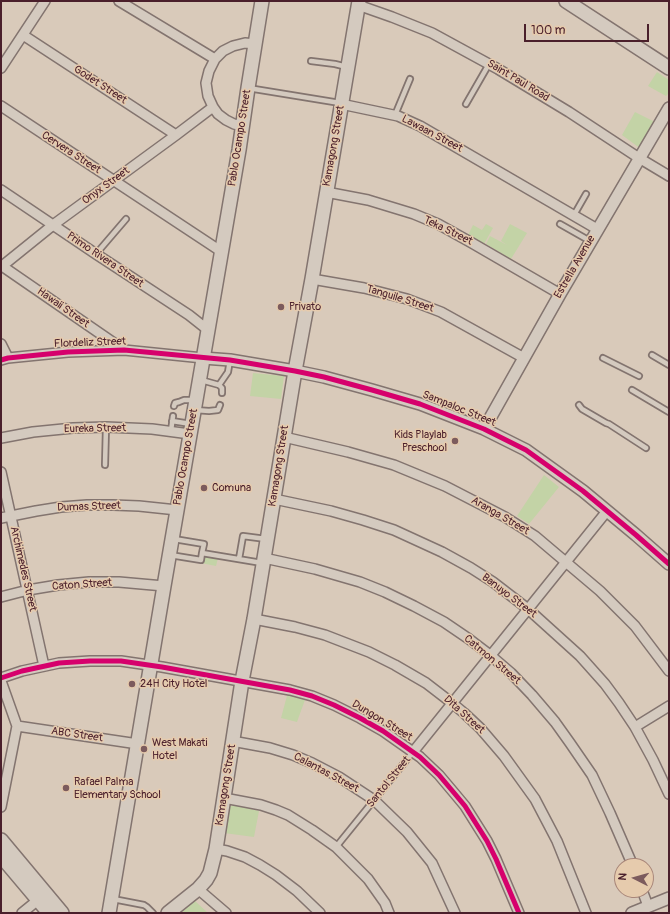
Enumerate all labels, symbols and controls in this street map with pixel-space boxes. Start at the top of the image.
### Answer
scale bar [526,16,651,42]
text: 100 m [531,23,565,38]
street label: Saint Paul Road [485,57,551,105]
street label: Godet Street [71,63,129,107]
street label: Pablo Ocampo Street [226,89,254,187]
street label: Kamagong Street [320,105,348,187]
street label: Lawaan Street [399,112,465,156]
street label: Cervera Street [39,129,103,177]
street label: Onyx Street [80,164,132,208]
street label: Teka Street [421,213,475,249]
street label: Primo Rivera Street [64,229,146,291]
street label: Estrella Avenue [552,233,598,301]
street label: Tanguile Street [365,282,435,316]
street label: Hawaii Street [34,285,92,331]
place label: Privato [289,300,321,314]
marker: Privato [276,302,286,312]
street label: Flordeliz Street [54,335,126,351]
street label: Sampaloc Street [420,388,498,430]
street label: Pablo Ocampo Street [171,408,201,506]
street label: Eureka Street [64,422,126,436]
street label: Kamagong Street [266,425,292,507]
place label: Kids Playlab Preschool [394,428,447,454]
marker: Kids Playlab Preschool [450,436,460,446]
place label: Comuna [212,481,251,495]
marker: Comuna [199,483,209,493]
street label: Aranga Street [469,494,531,538]
street label: Dumas Street [57,499,121,515]
street label: Archimedes Street [7,525,39,613]
street label: Banuyo Street [479,571,539,621]
street label: Caton Street [51,576,113,594]
street label: Catmon Street [461,632,523,688]
place label: 24H City Hotel [140,677,207,691]
marker: 24H City Hotel [127,679,137,689]
street label: Dita Street [441,693,487,737]
street label: Dungon Street [349,698,415,744]
street label: ABC Street [50,725,104,745]
place label: West Makati Hotel [152,736,207,762]
marker: West Makati Hotel [139,744,149,754]
street label: Kamagong Street [213,744,239,826]
street label: Calantas Street [291,750,361,796]
street label: Santol Street [364,754,414,810]
place label: Rafael Palma Elementary School [74,775,161,801]
marker: Rafael Palma Elementary School [61,783,71,793]
north arrow [614,858,654,898]
text: N [616,872,629,881]

